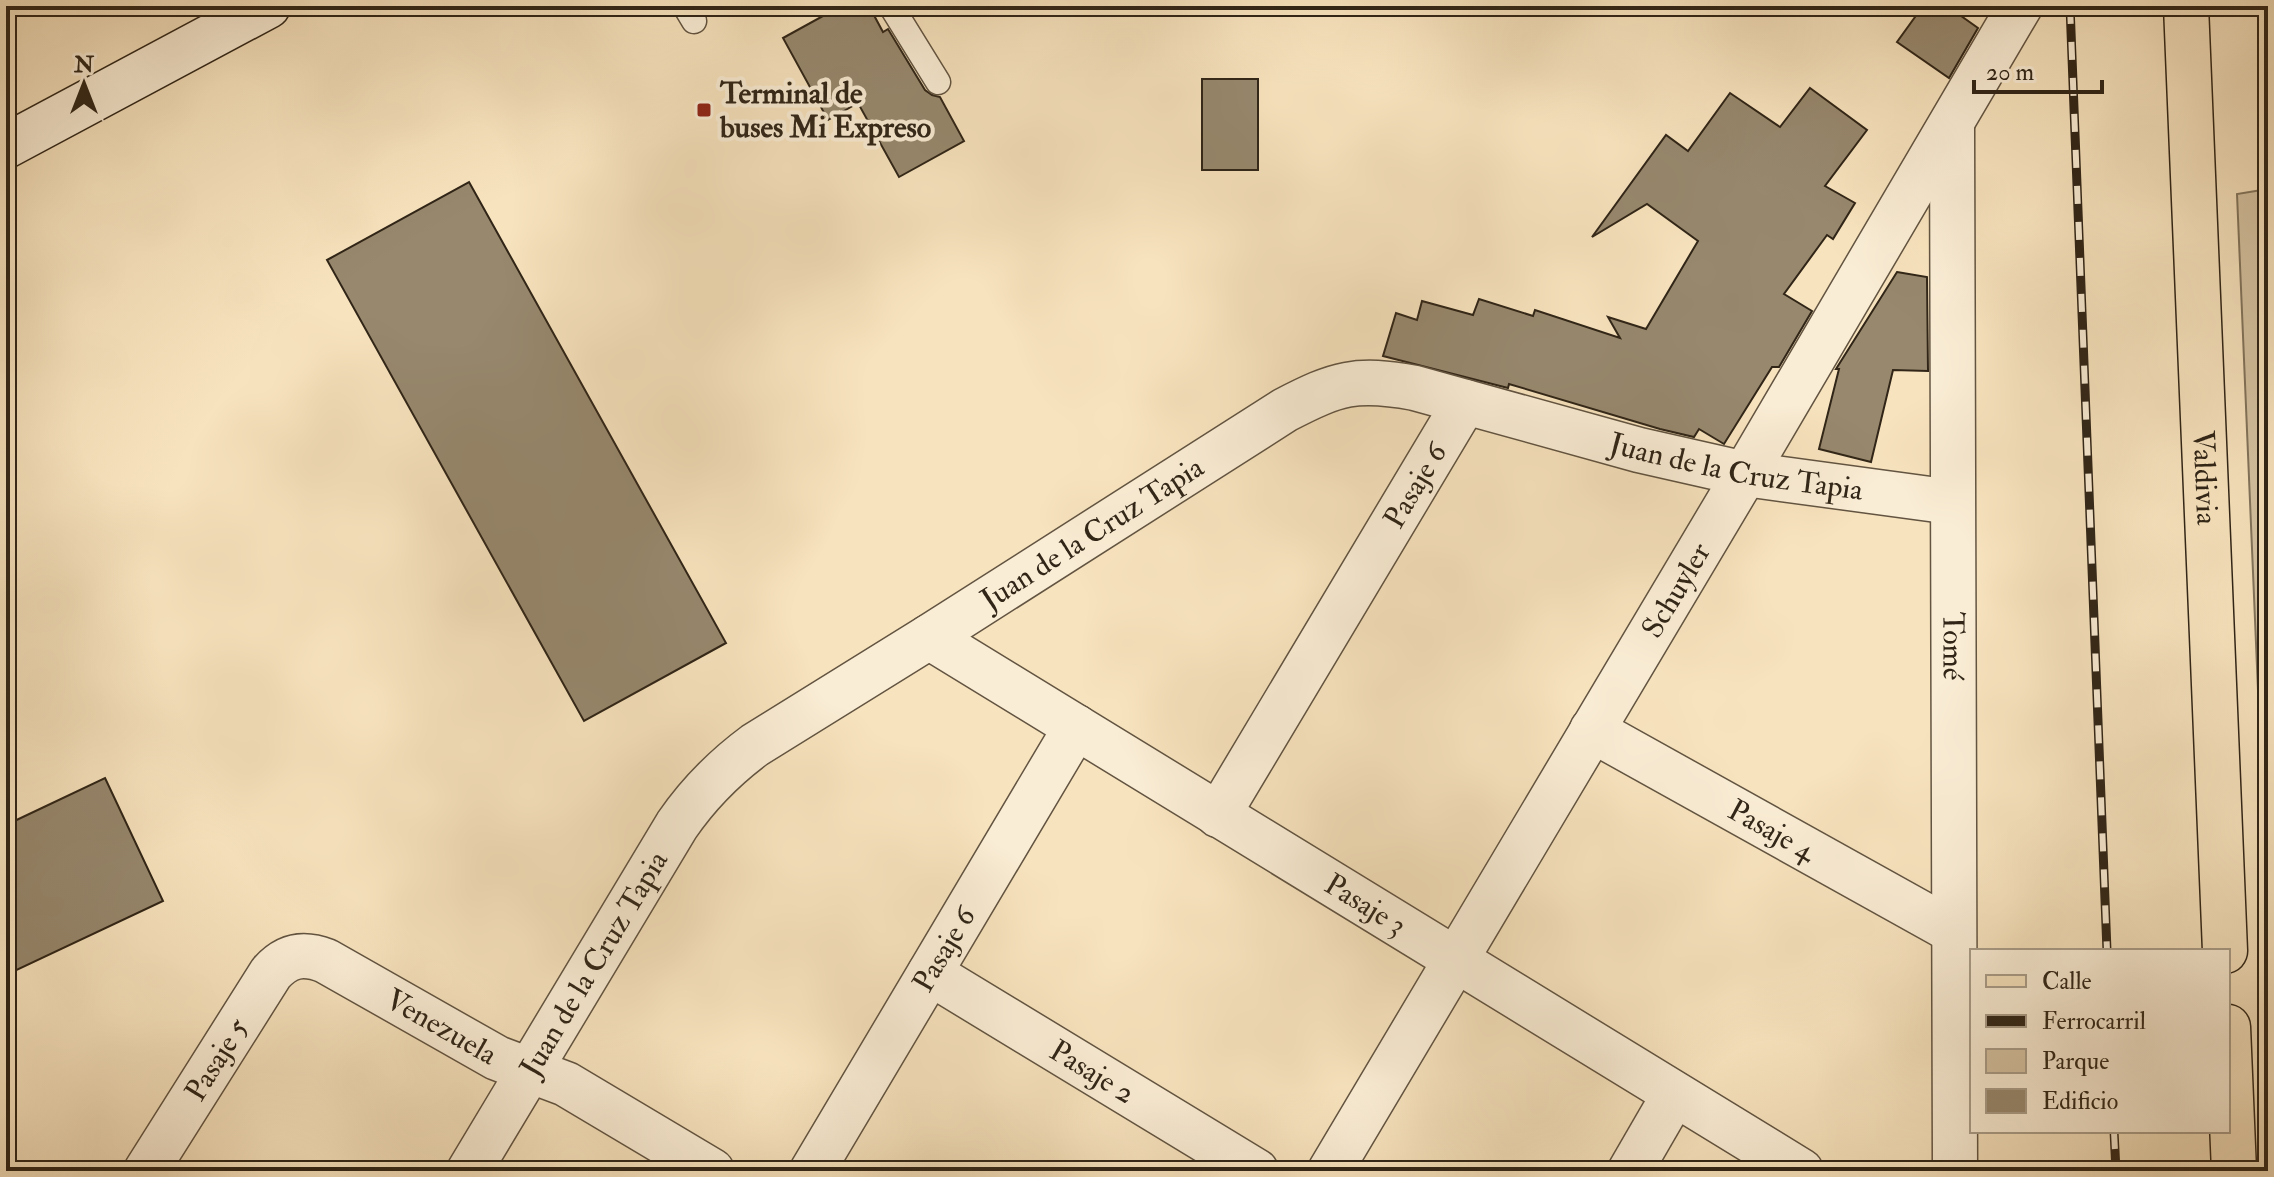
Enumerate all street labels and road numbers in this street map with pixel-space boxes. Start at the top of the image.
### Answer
street label: Juan de la Cruz Tapia [1605,425,1866,509]
street label: Valdivia [2185,430,2225,526]
street label: Pasaje 6 [1376,435,1456,535]
street label: Juan de la Cruz Tapia [973,448,1211,619]
street label: Schuyler [1634,536,1719,645]
street label: Tomé [1934,612,1972,681]
street label: Pasaje 4 [1722,792,1823,871]
street label: Juan de la Cruz Tapia [512,844,677,1084]
street label: Pasaje 3 [1318,866,1413,944]
street label: Pasaje 6 [905,899,985,999]
street label: Venezuela [379,981,504,1074]
street label: Pasaje 5 [177,1011,257,1108]
street label: Pasaje 2 [1043,1032,1141,1112]

